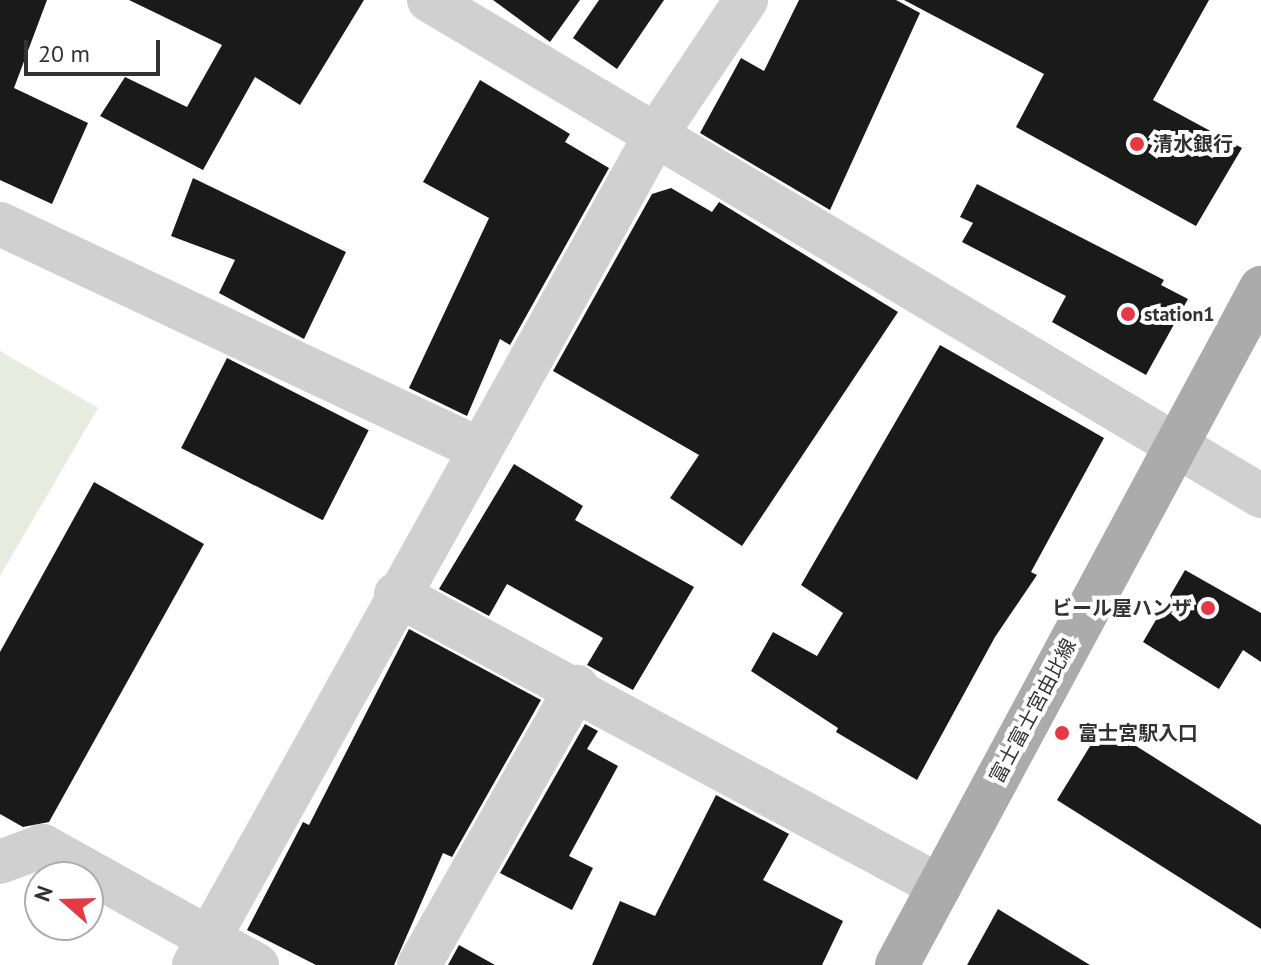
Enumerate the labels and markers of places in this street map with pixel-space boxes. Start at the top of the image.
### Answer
place label: 清水銀行 [1153,132,1233,156]
marker: 清水銀行 [1128,135,1146,153]
place label: station1 [1144,302,1215,326]
marker: station1 [1119,305,1137,323]
place label: ビール屋ハンザ [1052,596,1192,620]
marker: ビール屋ハンザ [1199,599,1217,617]
place label: 富士宮駅入口 [1078,721,1198,745]
marker: 富士宮駅入口 [1053,724,1071,742]

